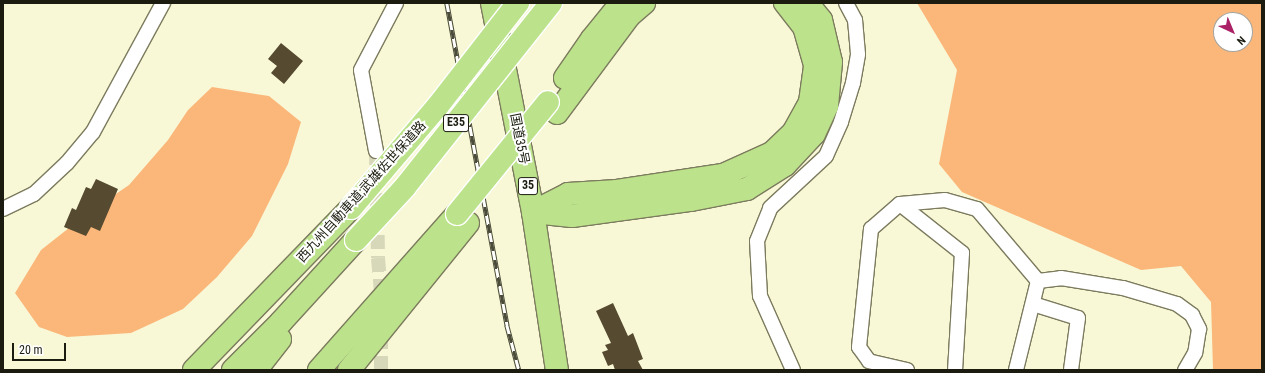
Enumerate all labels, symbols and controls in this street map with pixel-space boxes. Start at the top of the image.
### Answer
north arrow [1213,12,1253,52]
text: N [1234,33,1248,47]
street label: 国道35号 [506,112,532,166]
road number: E35 [442,113,470,133]
street label: 西九州自動車道;武雄佐世保道路 [294,118,430,266]
road number: 35 [517,176,539,196]
scale bar [14,335,68,361]
text: 20 m [19,343,43,357]

